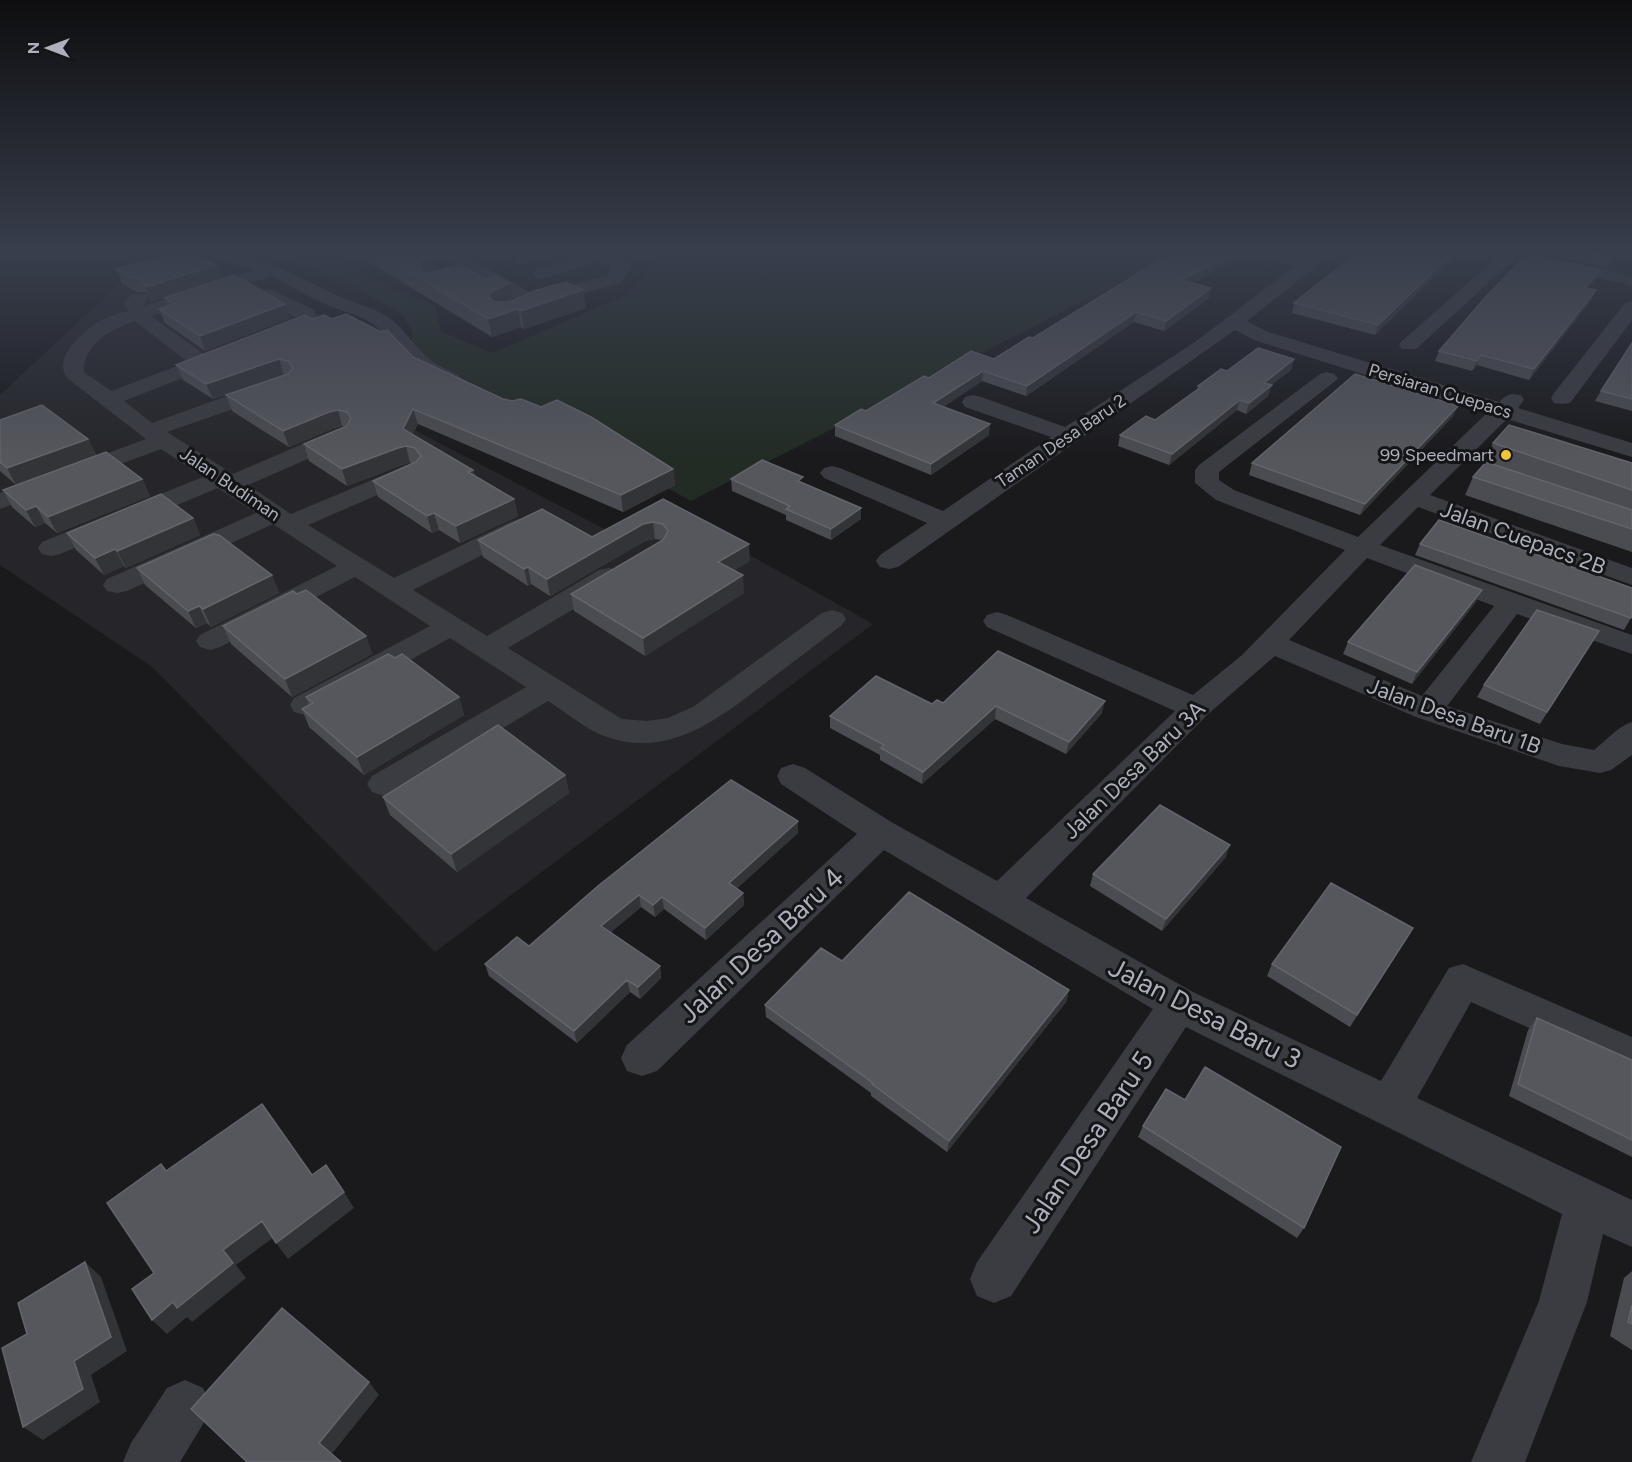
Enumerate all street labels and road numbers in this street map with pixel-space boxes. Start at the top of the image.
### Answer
street label: Persiaran Cuepacs [1366,359,1514,423]
street label: Taman Desa Baru 2 [992,389,1130,493]
street label: Jalan Budiman [176,442,284,526]
street label: Jalan Cuepacs 2B [1437,496,1609,580]
street label: Jalan Desa Baru 1B [1364,672,1544,760]
street label: Jalan Desa Baru 3A [1057,695,1211,845]
street label: Jalan Desa Baru 4 [672,860,850,1030]
street label: Jalan Desa Baru 3 [1103,950,1307,1076]
street label: Jalan Desa Baru 5 [1014,1045,1160,1239]

